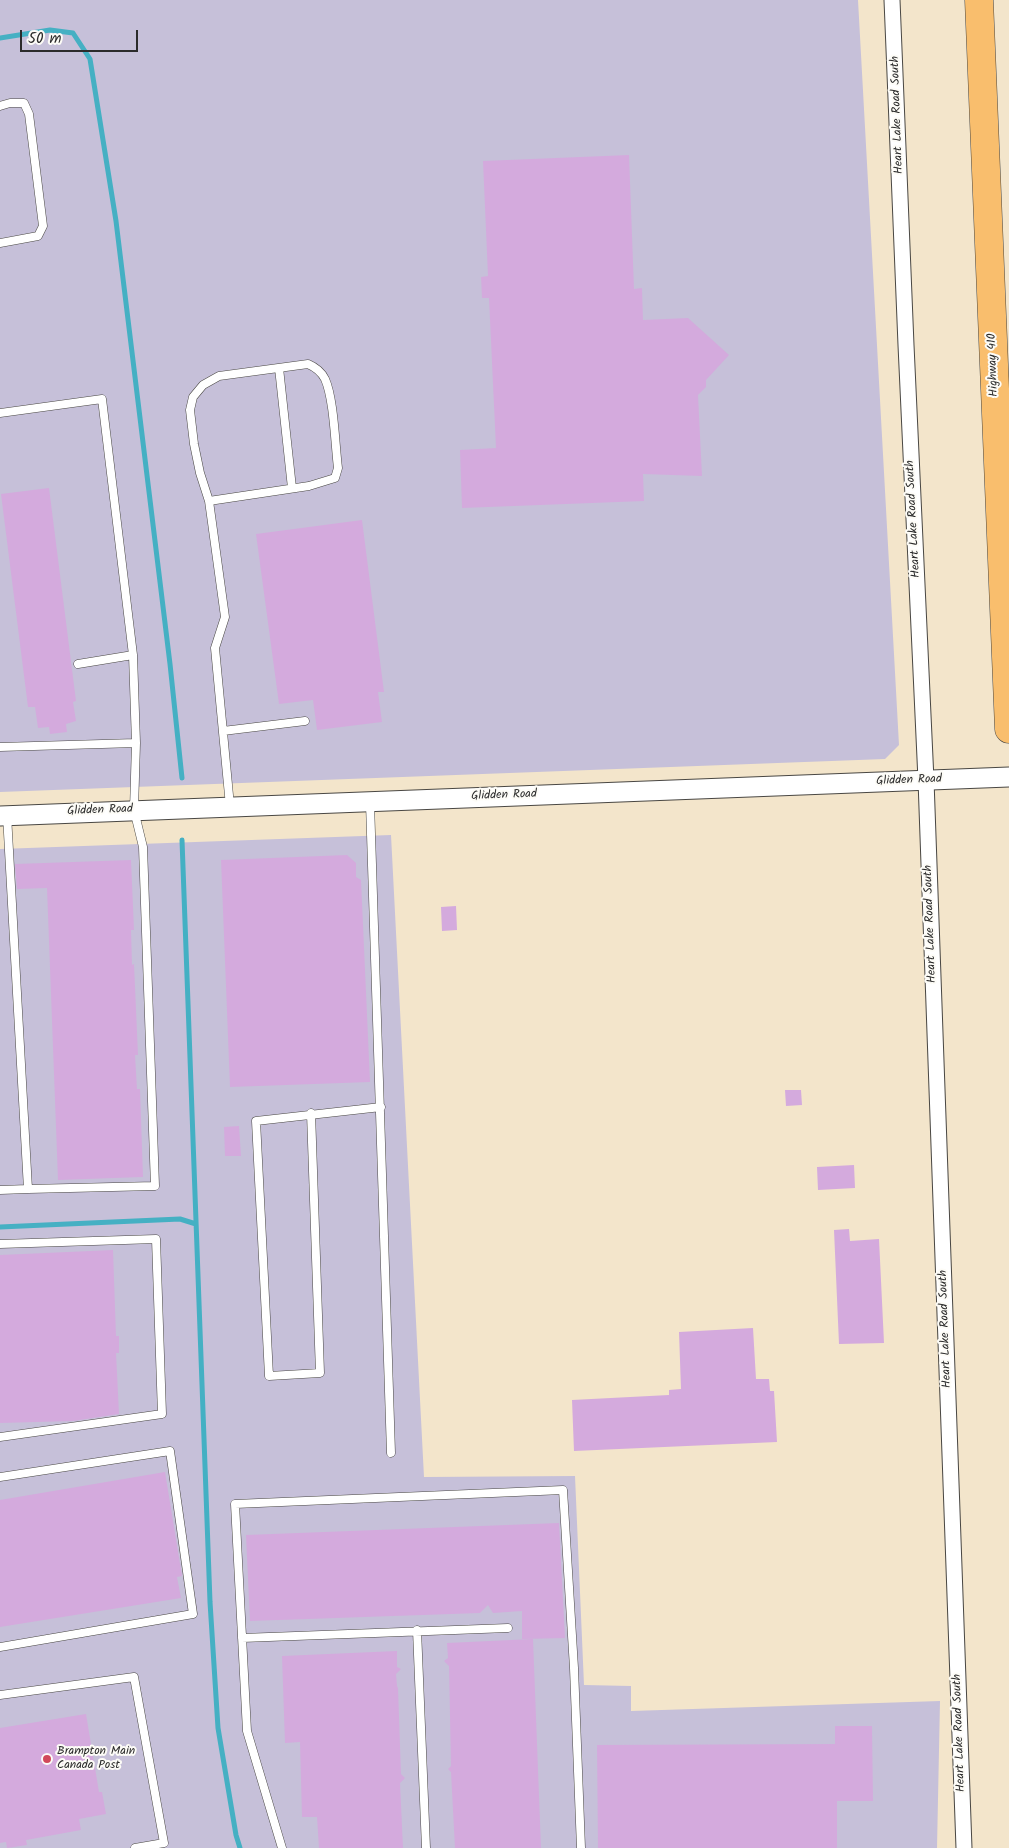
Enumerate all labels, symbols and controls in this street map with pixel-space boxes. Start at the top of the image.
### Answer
scale bar [22,20,140,52]
text: 50 m [28,27,62,51]
street label: Heart Lake Road South [889,56,907,174]
street label: Highway 410 [986,333,1002,397]
street label: Heart Lake Road South [904,460,924,578]
street label: Glidden Road [876,773,942,789]
street label: Glidden Road [471,788,537,804]
street label: Glidden Road [67,803,133,819]
street label: Heart Lake Road South [922,865,940,983]
street label: Heart Lake Road South [937,1270,955,1388]
street label: Heart Lake Road South [951,1674,969,1792]
place label: Brampton Main Canada Post [57,1745,135,1773]
marker: Brampton Main Canada Post [41,1753,53,1765]

